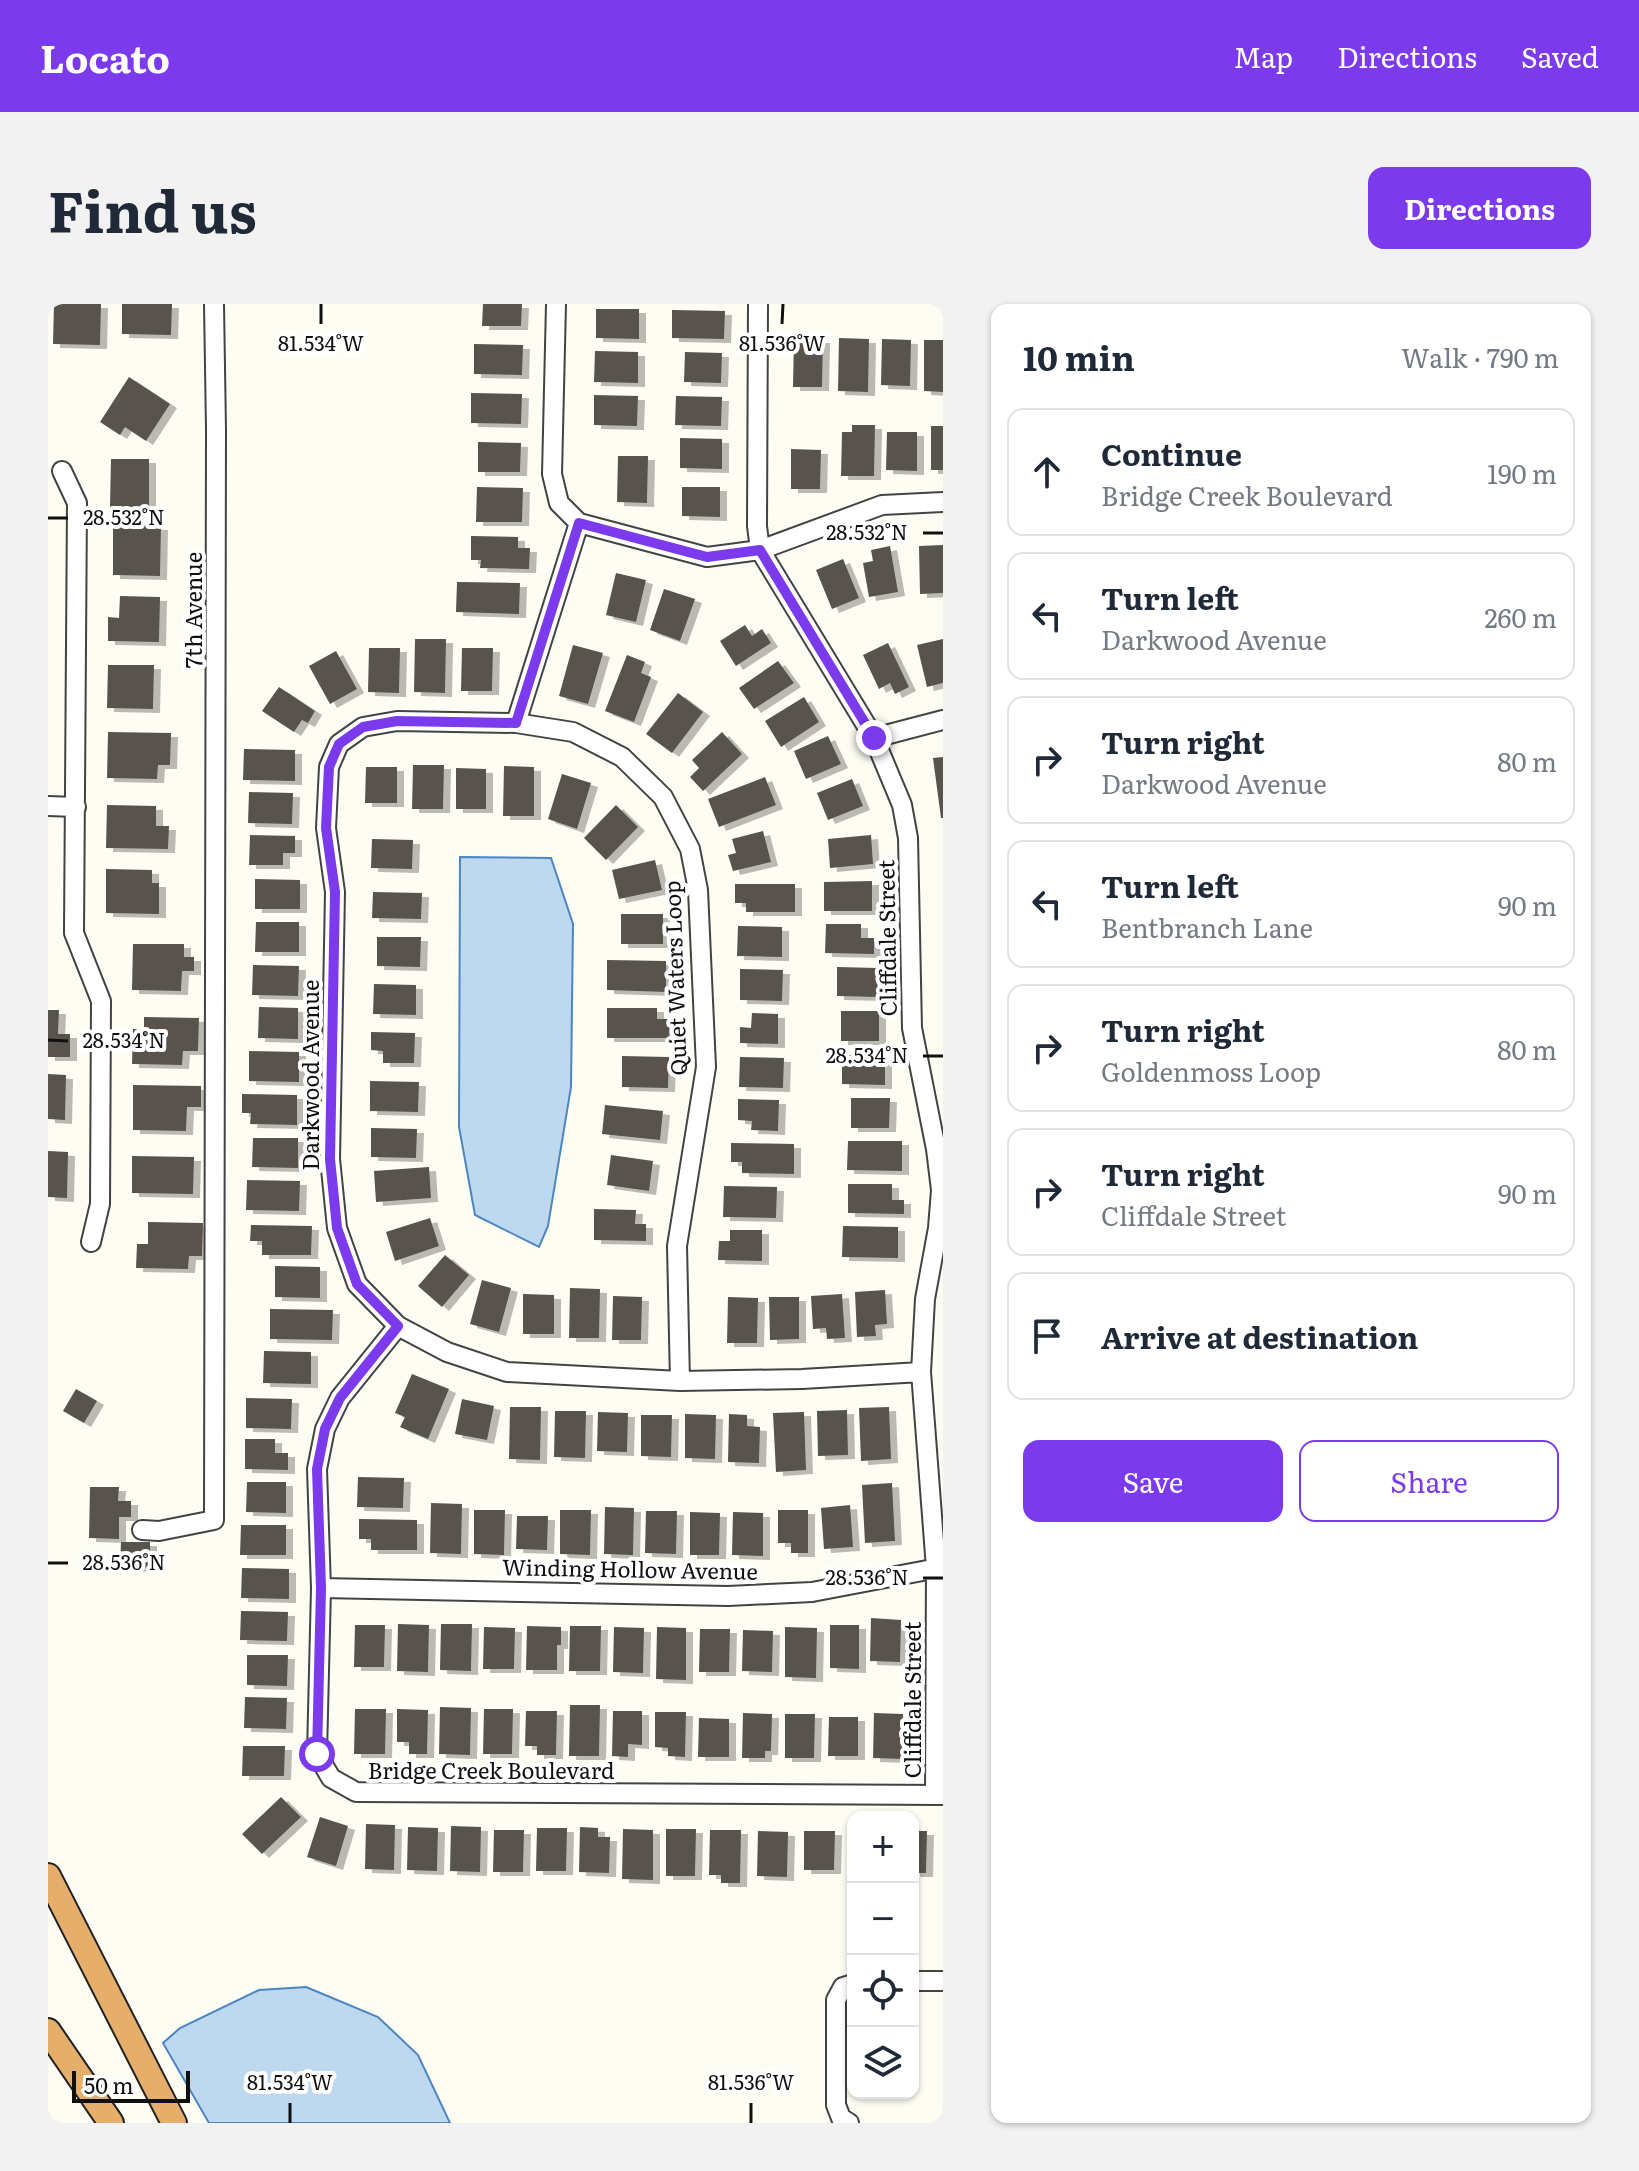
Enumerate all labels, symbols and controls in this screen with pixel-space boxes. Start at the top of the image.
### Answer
text: Locato [40,28,170,85]
text: Map [1234,35,1293,77]
text: Directions [1337,35,1477,77]
text: Saved [1521,35,1599,77]
text: Find us [48,167,257,250]
button: Directions [1368,167,1591,249]
text: 81.534°W [278,327,364,357]
text: 81.536°W [739,327,825,357]
text: 10 min [1023,331,1135,381]
text: Walk · 790 m [1401,337,1559,376]
text: Continue [1101,431,1242,475]
icon: ahead [1025,450,1069,494]
text: 190 m [1487,453,1557,492]
text: Bridge Creek Boulevard [1101,475,1393,514]
text: 28.532°N [83,501,165,531]
text: 28.532°N [826,516,908,546]
street label: 7th Avenue [176,552,209,668]
text: Turn left [1101,575,1239,619]
icon: left [1025,594,1069,638]
text: 260 m [1484,597,1557,636]
text: Darkwood Avenue [1101,619,1327,658]
text: Turn right [1101,719,1265,763]
route end [856,720,892,756]
icon: right [1025,738,1069,782]
text: 80 m [1497,741,1557,780]
text: Darkwood Avenue [1101,763,1327,802]
street label: Cliffdale Street [868,859,904,1017]
text: Turn left [1101,863,1239,907]
street label: Quiet Waters Loop [654,880,694,1076]
icon: left [1025,882,1069,926]
text: 90 m [1498,885,1557,924]
text: Bentbranch Lane [1101,907,1313,946]
street label: Darkwood Avenue [293,980,326,1170]
text: Turn right [1101,1007,1265,1051]
text: 28.534°N [83,1024,165,1054]
icon: right [1025,1026,1069,1070]
text: 80 m [1497,1029,1557,1068]
text: 28.534°N [826,1039,908,1069]
text: Goldenmoss Loop [1101,1051,1321,1090]
text: Turn right [1101,1151,1265,1195]
icon: right [1025,1170,1069,1214]
text: 90 m [1498,1173,1557,1212]
text: Cliffdale Street [1101,1195,1286,1234]
icon: arrive [1025,1314,1069,1358]
text: Arrive at destination [1101,1314,1418,1358]
button: Save [1023,1440,1283,1522]
button: Share [1299,1440,1559,1522]
text: 28.536°N [83,1546,165,1576]
street label: Winding Hollow Avenue [502,1549,758,1587]
text: 28.536°N [826,1561,908,1591]
street label: Cliffdale Street [895,1622,928,1778]
route start [299,1736,335,1772]
street label: Bridge Creek Boulevard [368,1753,614,1786]
map controls [847,1811,919,2099]
button: + [847,1811,919,1883]
button: − [847,1883,919,1955]
button: locate [847,1955,919,2027]
button: layers [847,2027,919,2099]
text: 81.534°W [247,2066,333,2096]
text: 81.536°W [708,2066,794,2096]
scale bar [72,2067,190,2103]
text: 50 m [84,2068,134,2101]

